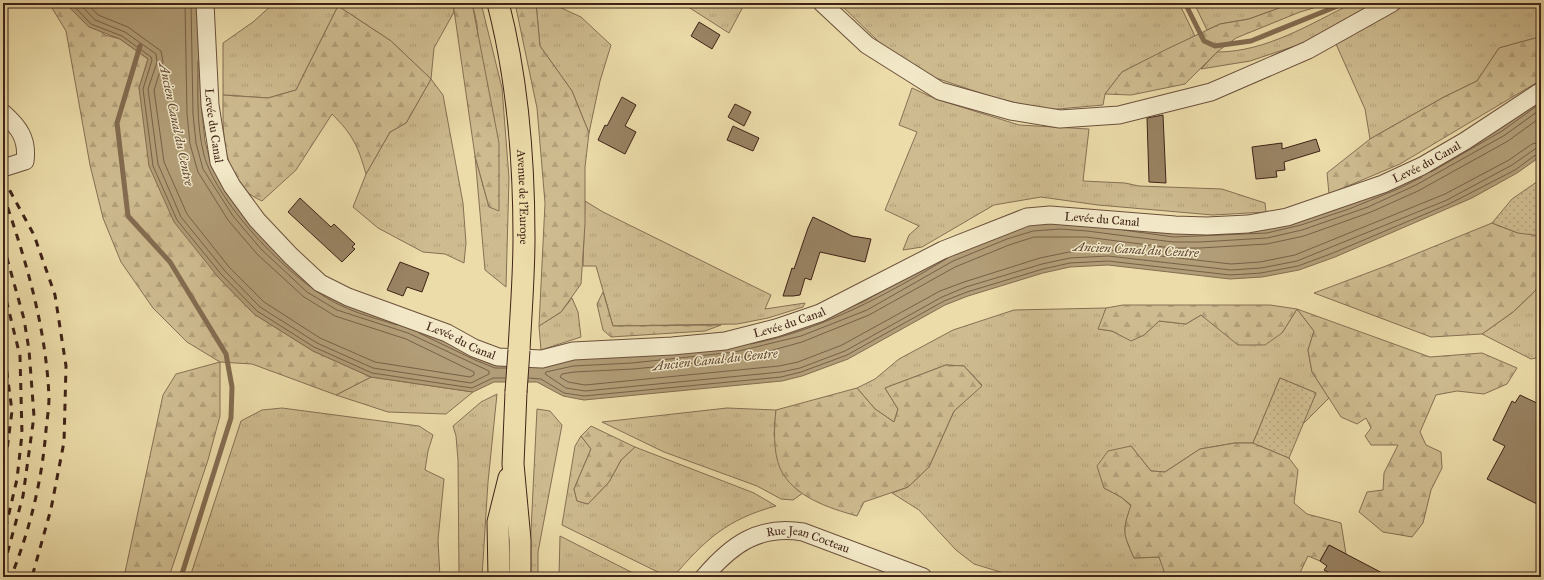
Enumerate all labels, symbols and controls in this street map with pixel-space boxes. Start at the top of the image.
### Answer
water label: Ancien Canal du Centre [155,59,197,189]
street label: Levée du Canal [202,88,226,165]
street label: Levée du Canal [1390,138,1464,186]
street label: Avenue de l'Europe [514,148,531,245]
street label: Levée du Canal [1064,209,1141,229]
water label: Ancien Canal du Centre [1071,239,1200,261]
street label: Levée du Canal [752,304,829,341]
street label: Levée du Canal [424,319,498,363]
water label: Ancien Canal du Centre [650,345,780,375]
street label: Rue Jean Cocteau [765,523,852,556]

